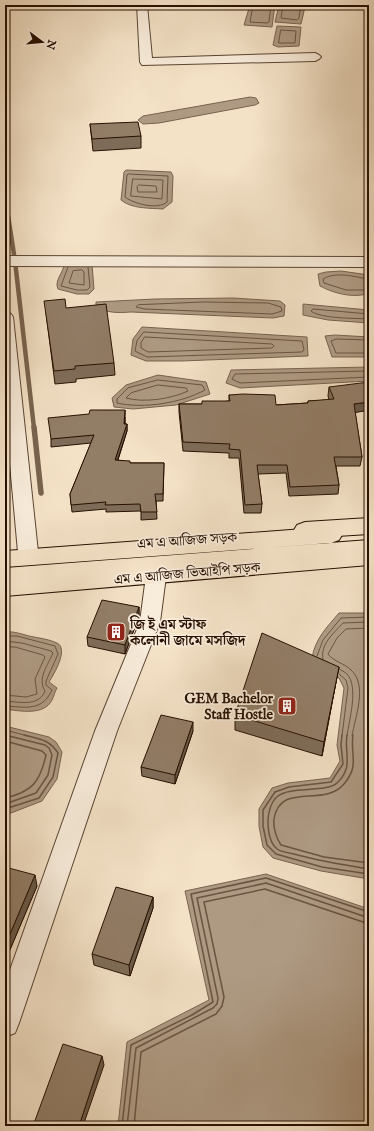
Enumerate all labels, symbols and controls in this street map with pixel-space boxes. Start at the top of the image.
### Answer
north arrow [22,22,62,62]
text: N [42,37,59,51]
street label: এম এ আজিজ সড়ক [136,528,239,553]
street label: এম এ আজিজ ভিআইপি সড়ক [113,558,262,589]
place label: জি ই এম স্টাফ কলোনী জামে মসজিদ [129,615,247,650]
building icon: জি ই এম স্টাফ কলোনী জামে মসজিদ [105,621,127,643]
place label: GEM Bachelor Staff Hostle [184,690,274,724]
building icon: GEM Bachelor Staff Hostle [276,695,298,717]

